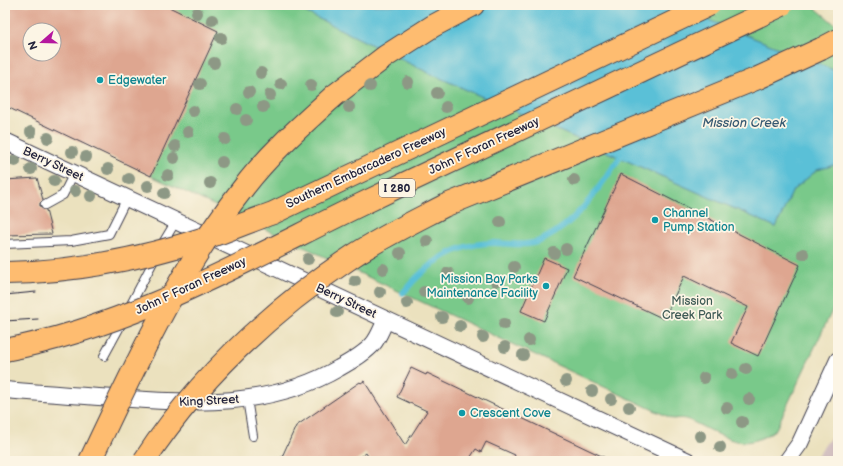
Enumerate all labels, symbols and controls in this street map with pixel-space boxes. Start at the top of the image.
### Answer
north arrow [22,22,62,62]
text: N [26,39,41,51]
place label: Edgewater [108,73,167,88]
marker: Edgewater [95,75,105,85]
street label: John F Foran Freeway [426,114,542,178]
water label: Mission Creek [702,115,786,131]
street label: Southern Embarcadero Freeway [284,124,449,212]
street label: Berry Street [20,143,86,185]
road number: I 280 [379,179,415,197]
place label: Channel Pump Station [663,206,735,235]
marker: Channel Pump Station [650,215,660,225]
street label: John F Foran Freeway [133,254,249,318]
place label: Mission Bay Parks Maintenance Facility [426,272,539,301]
street label: Berry Street [313,280,379,322]
marker: Mission Bay Parks Maintenance Facility [541,281,551,291]
park label: Mission Creek Park [662,294,722,323]
street label: King Street [179,392,240,410]
place label: Crescent Cove [470,406,551,421]
marker: Crescent Cove [457,408,467,418]

